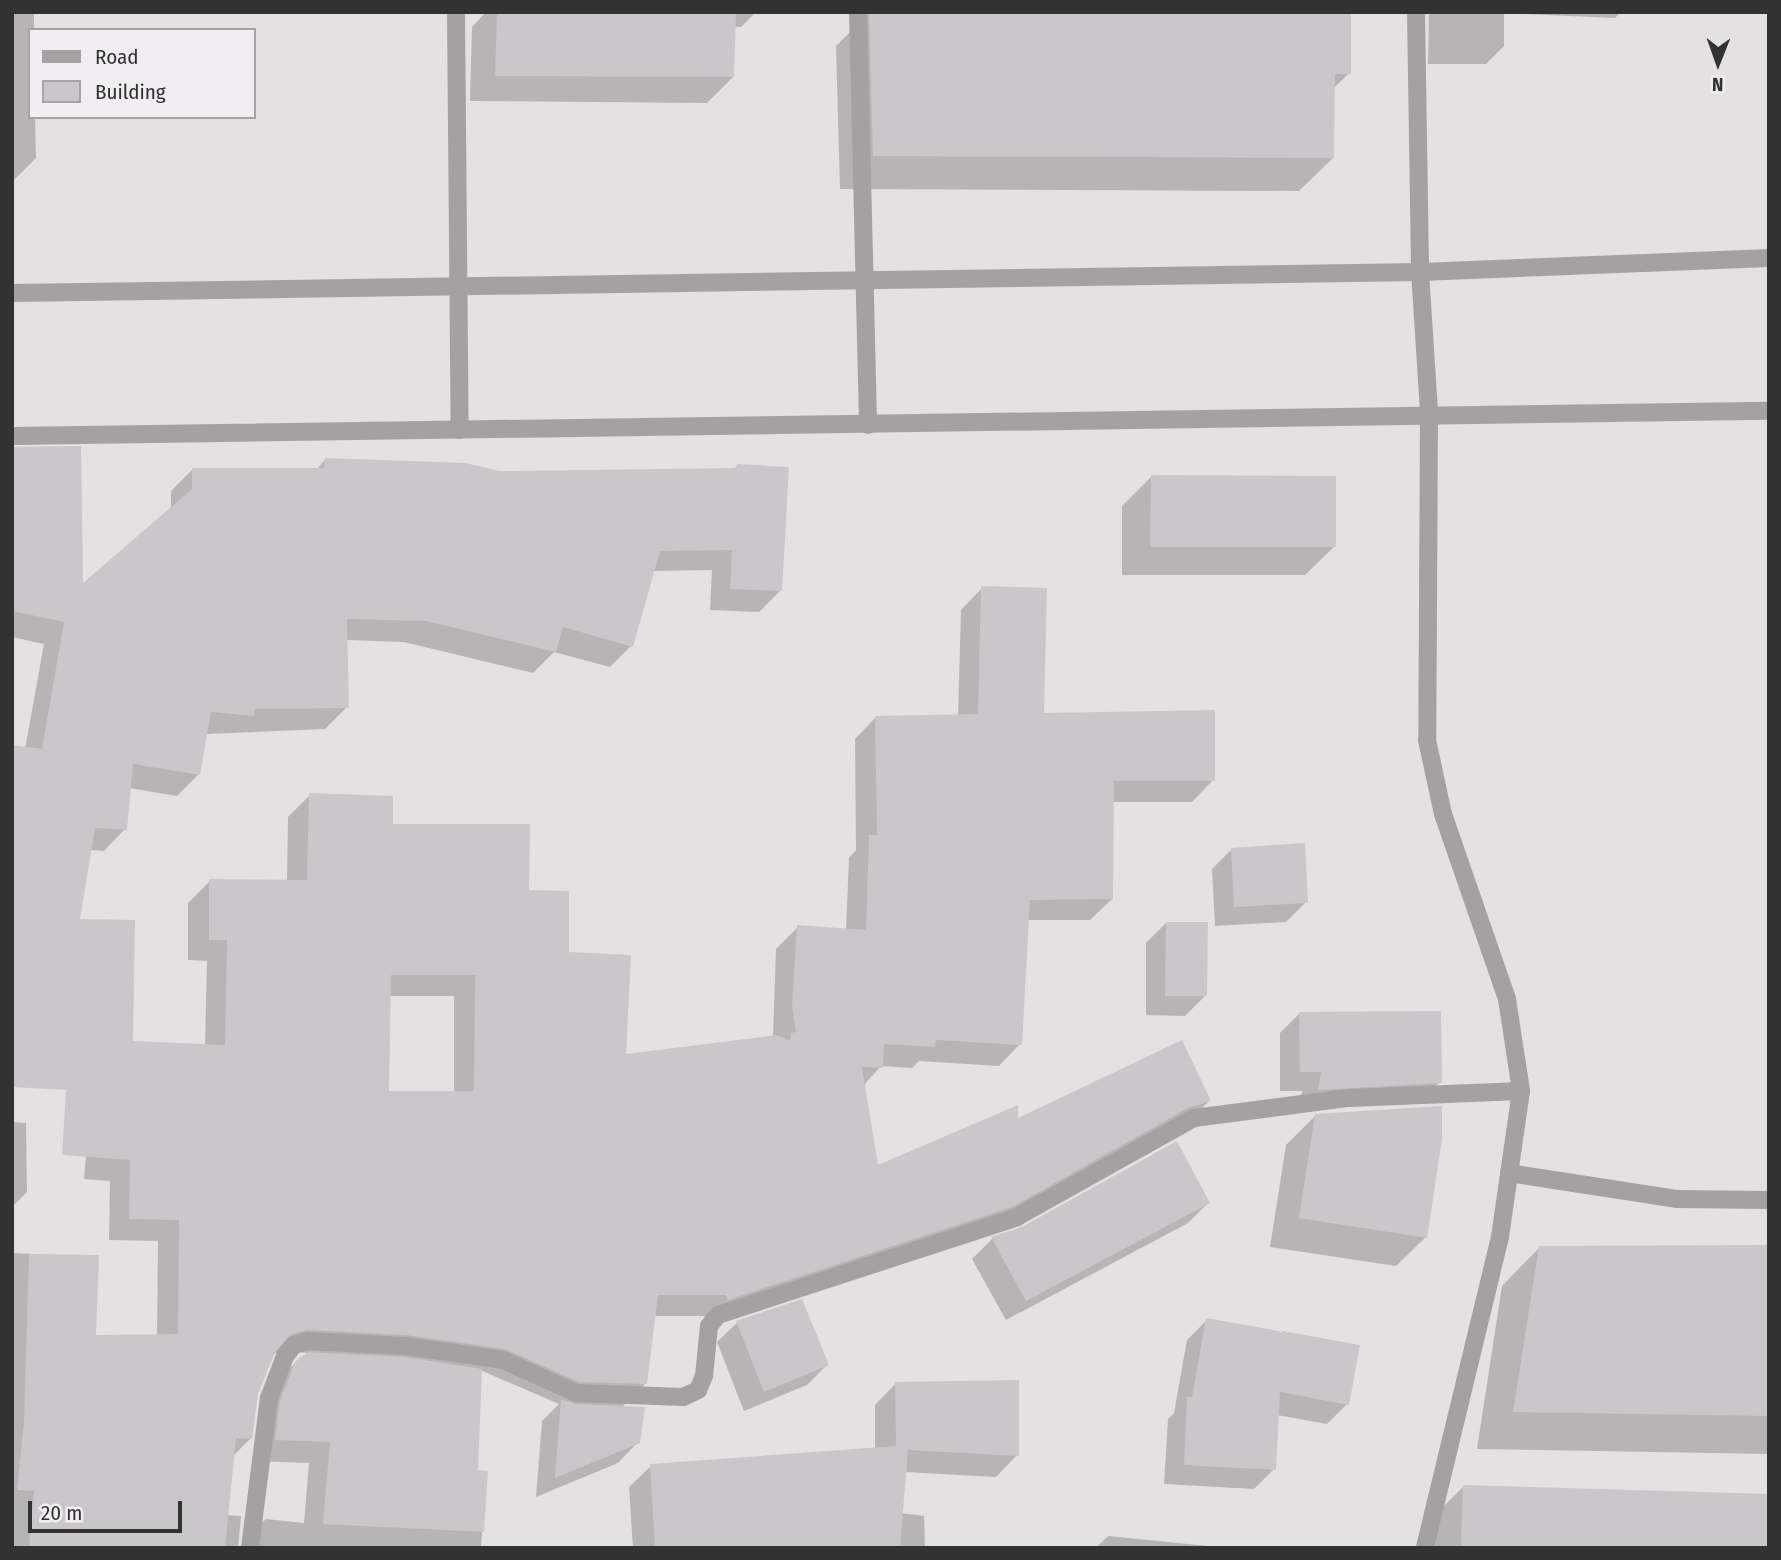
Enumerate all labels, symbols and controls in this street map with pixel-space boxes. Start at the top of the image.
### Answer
legend [28,28,256,119]
north arrow [1683,28,1753,98]
text: Road [95,44,139,70]
text: N [1712,73,1724,96]
text: Building [95,79,166,105]
scale bar [32,1486,186,1530]
text: 20 m [41,1500,82,1526]

